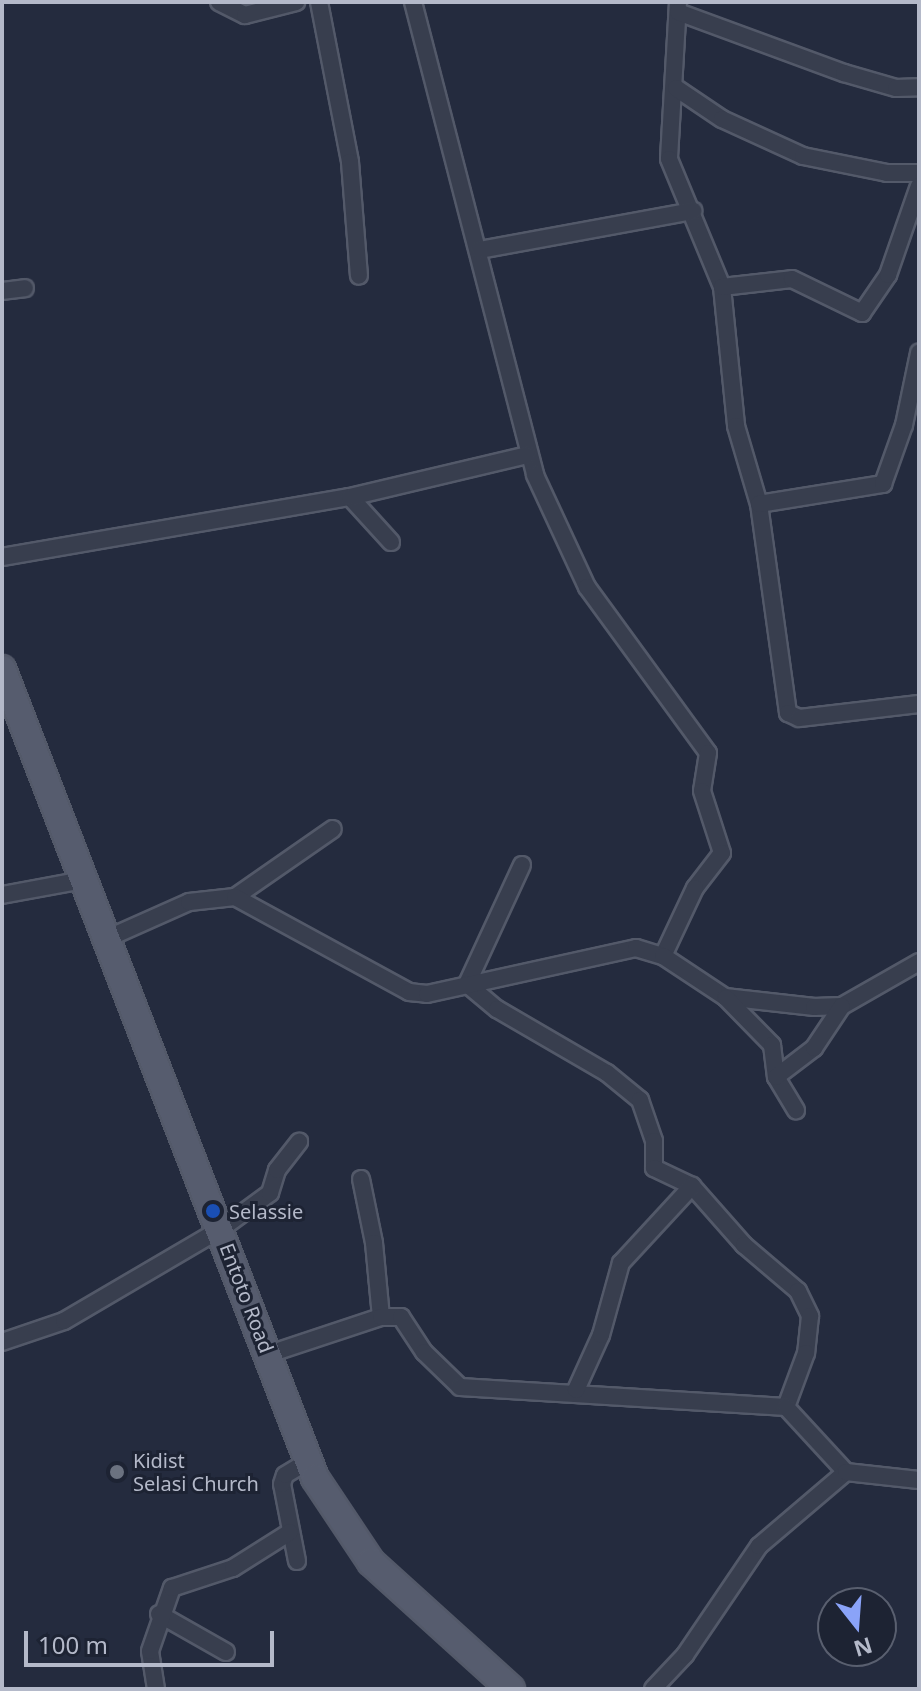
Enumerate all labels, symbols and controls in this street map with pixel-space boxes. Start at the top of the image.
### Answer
place label: Selassie [229,1199,303,1223]
marker: Selassie [204,1202,222,1220]
street label: Entoto Road [215,1240,279,1356]
place label: Kidist Selasi Church [133,1448,259,1495]
marker: Kidist Selasi Church [108,1463,126,1481]
north arrow [817,1587,897,1667]
scale bar [28,1615,278,1665]
text: 100 m [38,1628,108,1661]
text: N [850,1631,876,1665]

